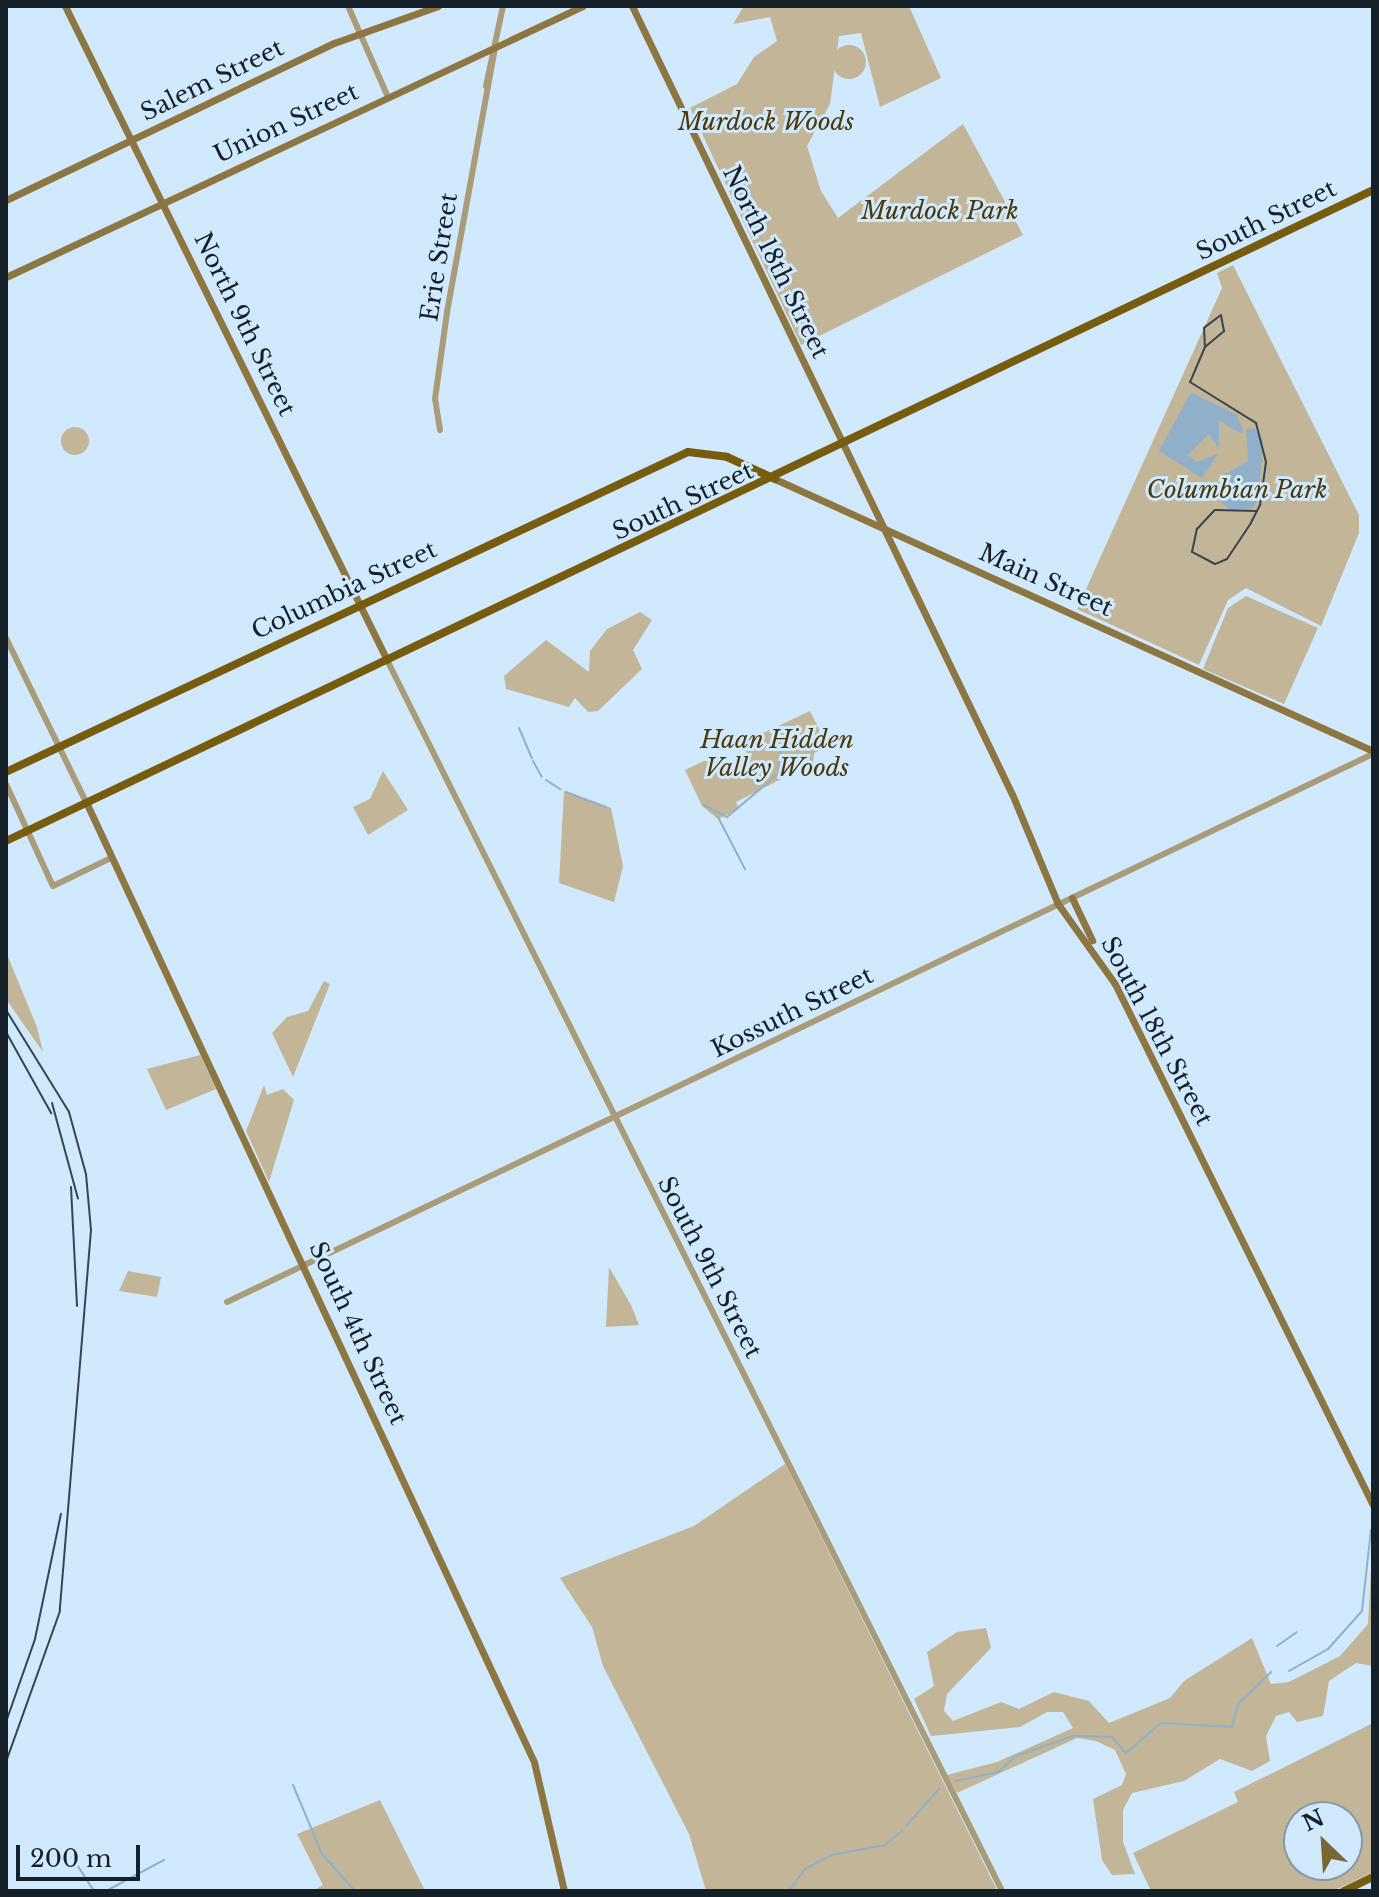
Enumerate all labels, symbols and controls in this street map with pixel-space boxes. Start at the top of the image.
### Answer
street label: Salem Street [136,33,288,127]
street label: Union Street [209,77,363,169]
park label: Murdock Woods [678,108,854,136]
street label: North 18th Street [717,161,835,363]
street label: South Street [1191,174,1341,266]
street label: Erie Street [415,191,463,323]
park label: Murdock Park [861,197,1019,225]
street label: North 9th Street [188,228,302,420]
street label: South Street [608,456,758,546]
park label: Columbian Park [1146,476,1328,504]
street label: Columbia Street [247,535,441,645]
street label: Main Street [975,538,1117,622]
park label: Haan Hidden Valley Woods [700,726,854,782]
street label: South 18th Street [1095,932,1219,1130]
street label: Kossuth Street [706,960,878,1064]
street label: South 9th Street [652,1171,768,1363]
street label: South 4th Street [303,1237,413,1429]
north arrow [1283,1801,1363,1881]
text: N [1298,1804,1329,1837]
scale bar [20,1829,144,1879]
text: 200 m [30,1844,112,1873]

